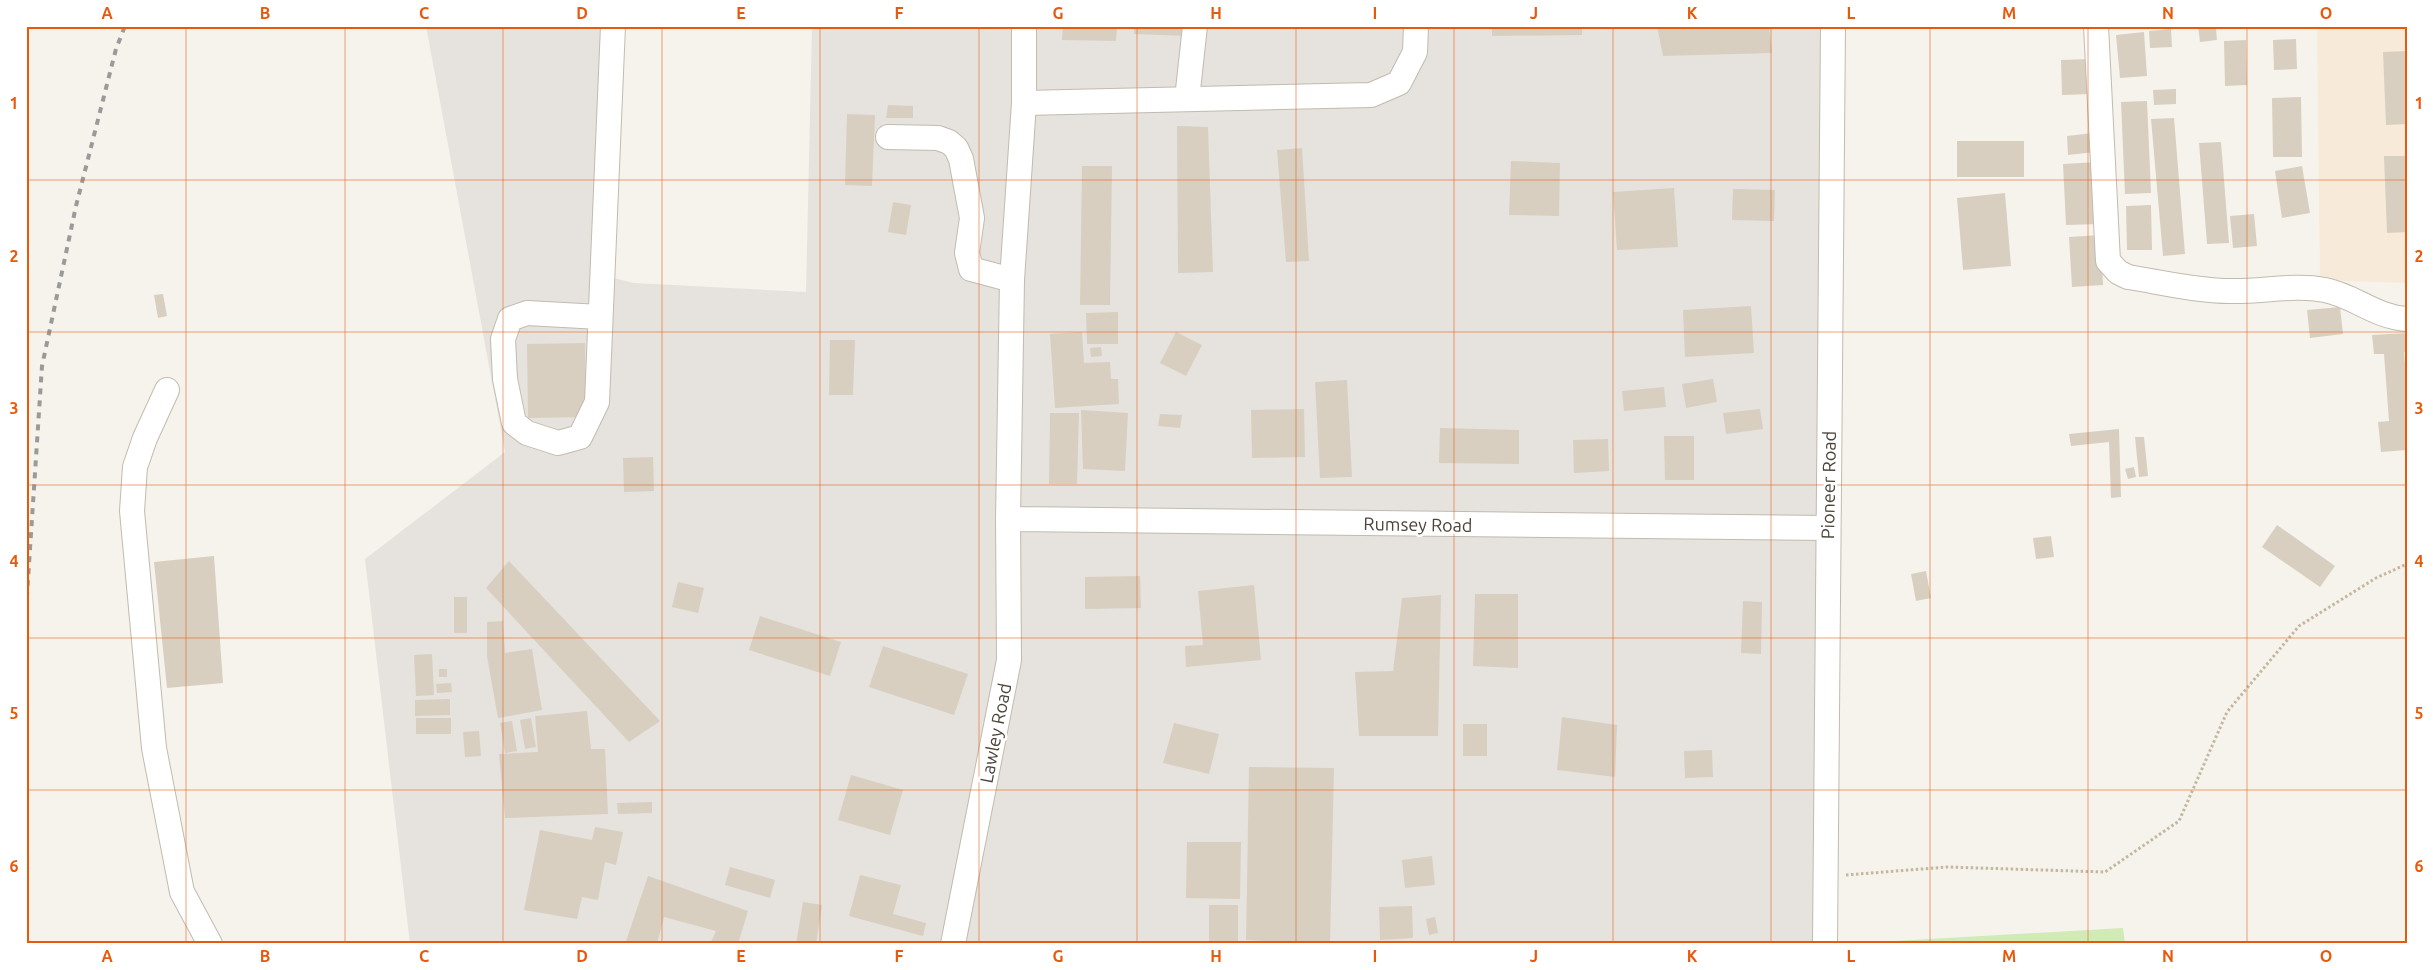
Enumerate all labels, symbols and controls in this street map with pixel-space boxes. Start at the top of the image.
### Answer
text: A [101,4,113,22]
text: B [260,4,270,22]
text: C [419,4,429,22]
text: D [576,4,588,22]
text: E [736,4,746,22]
text: F [895,4,904,22]
text: G [1052,4,1064,22]
text: H [1210,4,1222,22]
text: I [1373,4,1377,22]
text: J [1530,4,1538,22]
text: K [1687,4,1698,22]
text: L [1847,4,1856,22]
text: M [2002,4,2016,22]
text: N [2162,4,2174,22]
text: O [2320,4,2332,22]
text: 1 [9,94,19,112]
text: 1 [2414,94,2424,112]
text: 2 [9,247,19,265]
text: 2 [2414,247,2424,265]
text: 3 [9,399,19,417]
text: 3 [2414,399,2424,417]
street label: Pioneer Road [1817,431,1839,539]
street label: Rumsey Road [1363,513,1473,535]
text: 4 [9,552,19,570]
text: 4 [2414,552,2424,570]
street label: Lawley Road [976,681,1014,785]
text: 5 [9,704,19,722]
text: 5 [2414,704,2424,722]
text: 6 [9,857,19,875]
text: 6 [2414,857,2424,875]
text: A [101,947,113,965]
text: B [260,947,270,965]
text: C [419,947,429,965]
text: D [576,947,588,965]
text: E [736,947,746,965]
text: F [895,947,904,965]
text: G [1052,947,1064,965]
text: H [1210,947,1222,965]
text: I [1373,947,1377,965]
text: J [1530,947,1538,965]
text: K [1687,947,1698,965]
text: L [1847,947,1856,965]
text: M [2002,947,2016,965]
text: N [2162,947,2174,965]
text: O [2320,947,2332,965]

